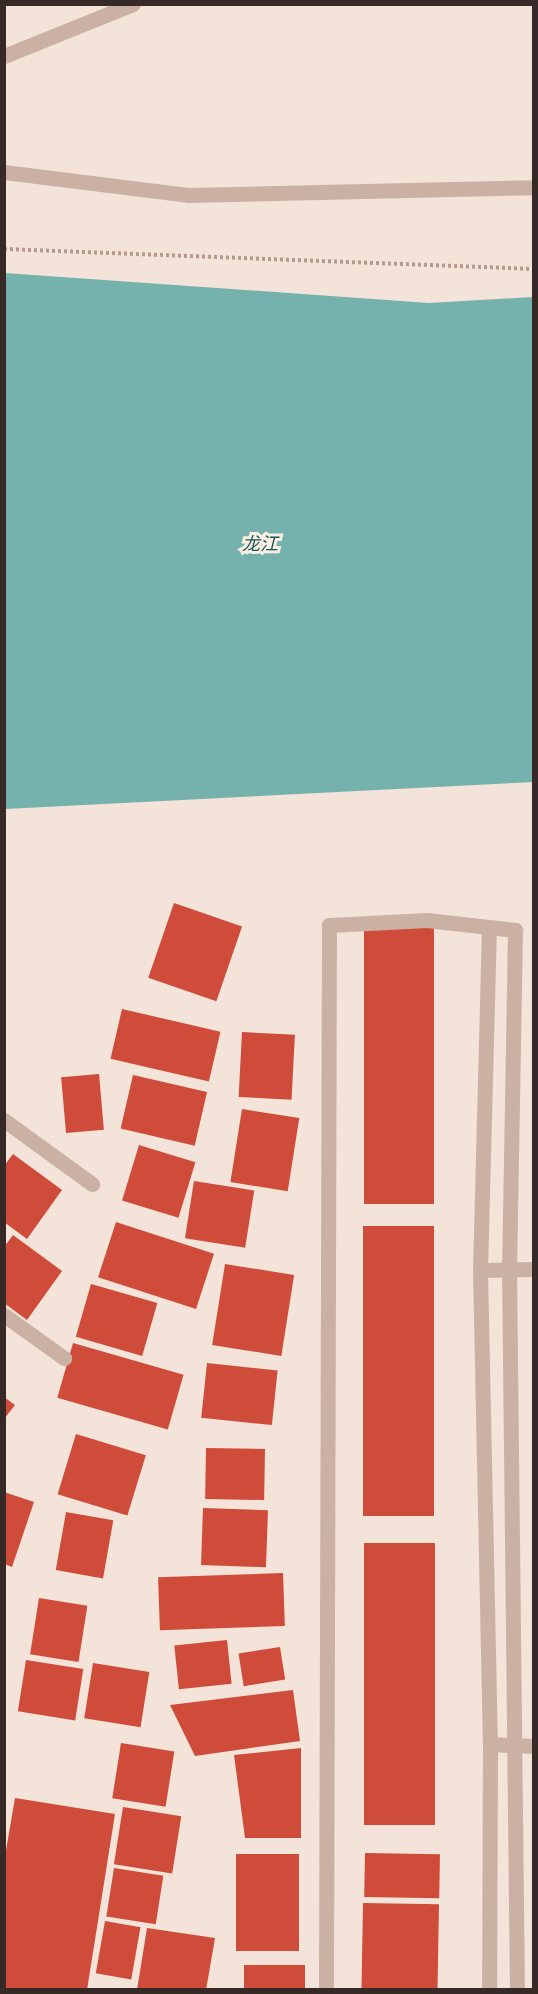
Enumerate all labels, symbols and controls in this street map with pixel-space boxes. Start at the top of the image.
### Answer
water label: 龙江 [242,533,278,555]

